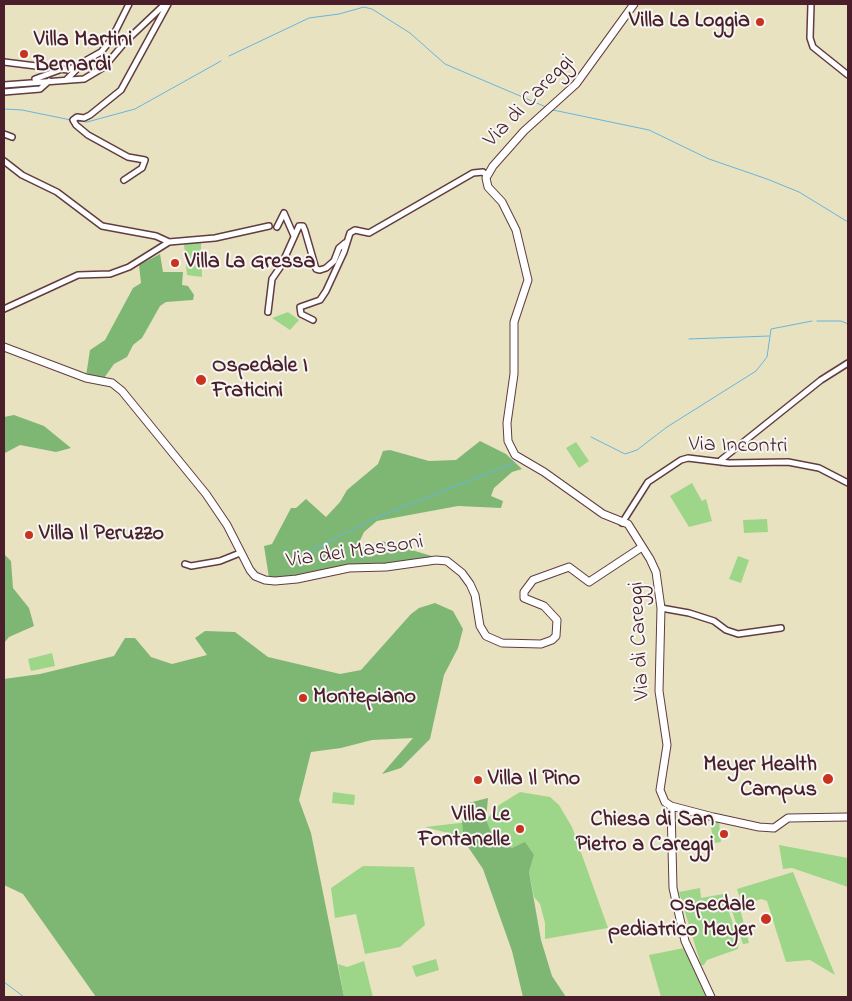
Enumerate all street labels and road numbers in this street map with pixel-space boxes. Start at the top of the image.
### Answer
street label: Via di Careggi [479,50,581,154]
street label: Via Incontri [688,433,788,461]
street label: Via dei Massoni [285,530,425,576]
street label: Via di Careggi [625,581,657,701]

